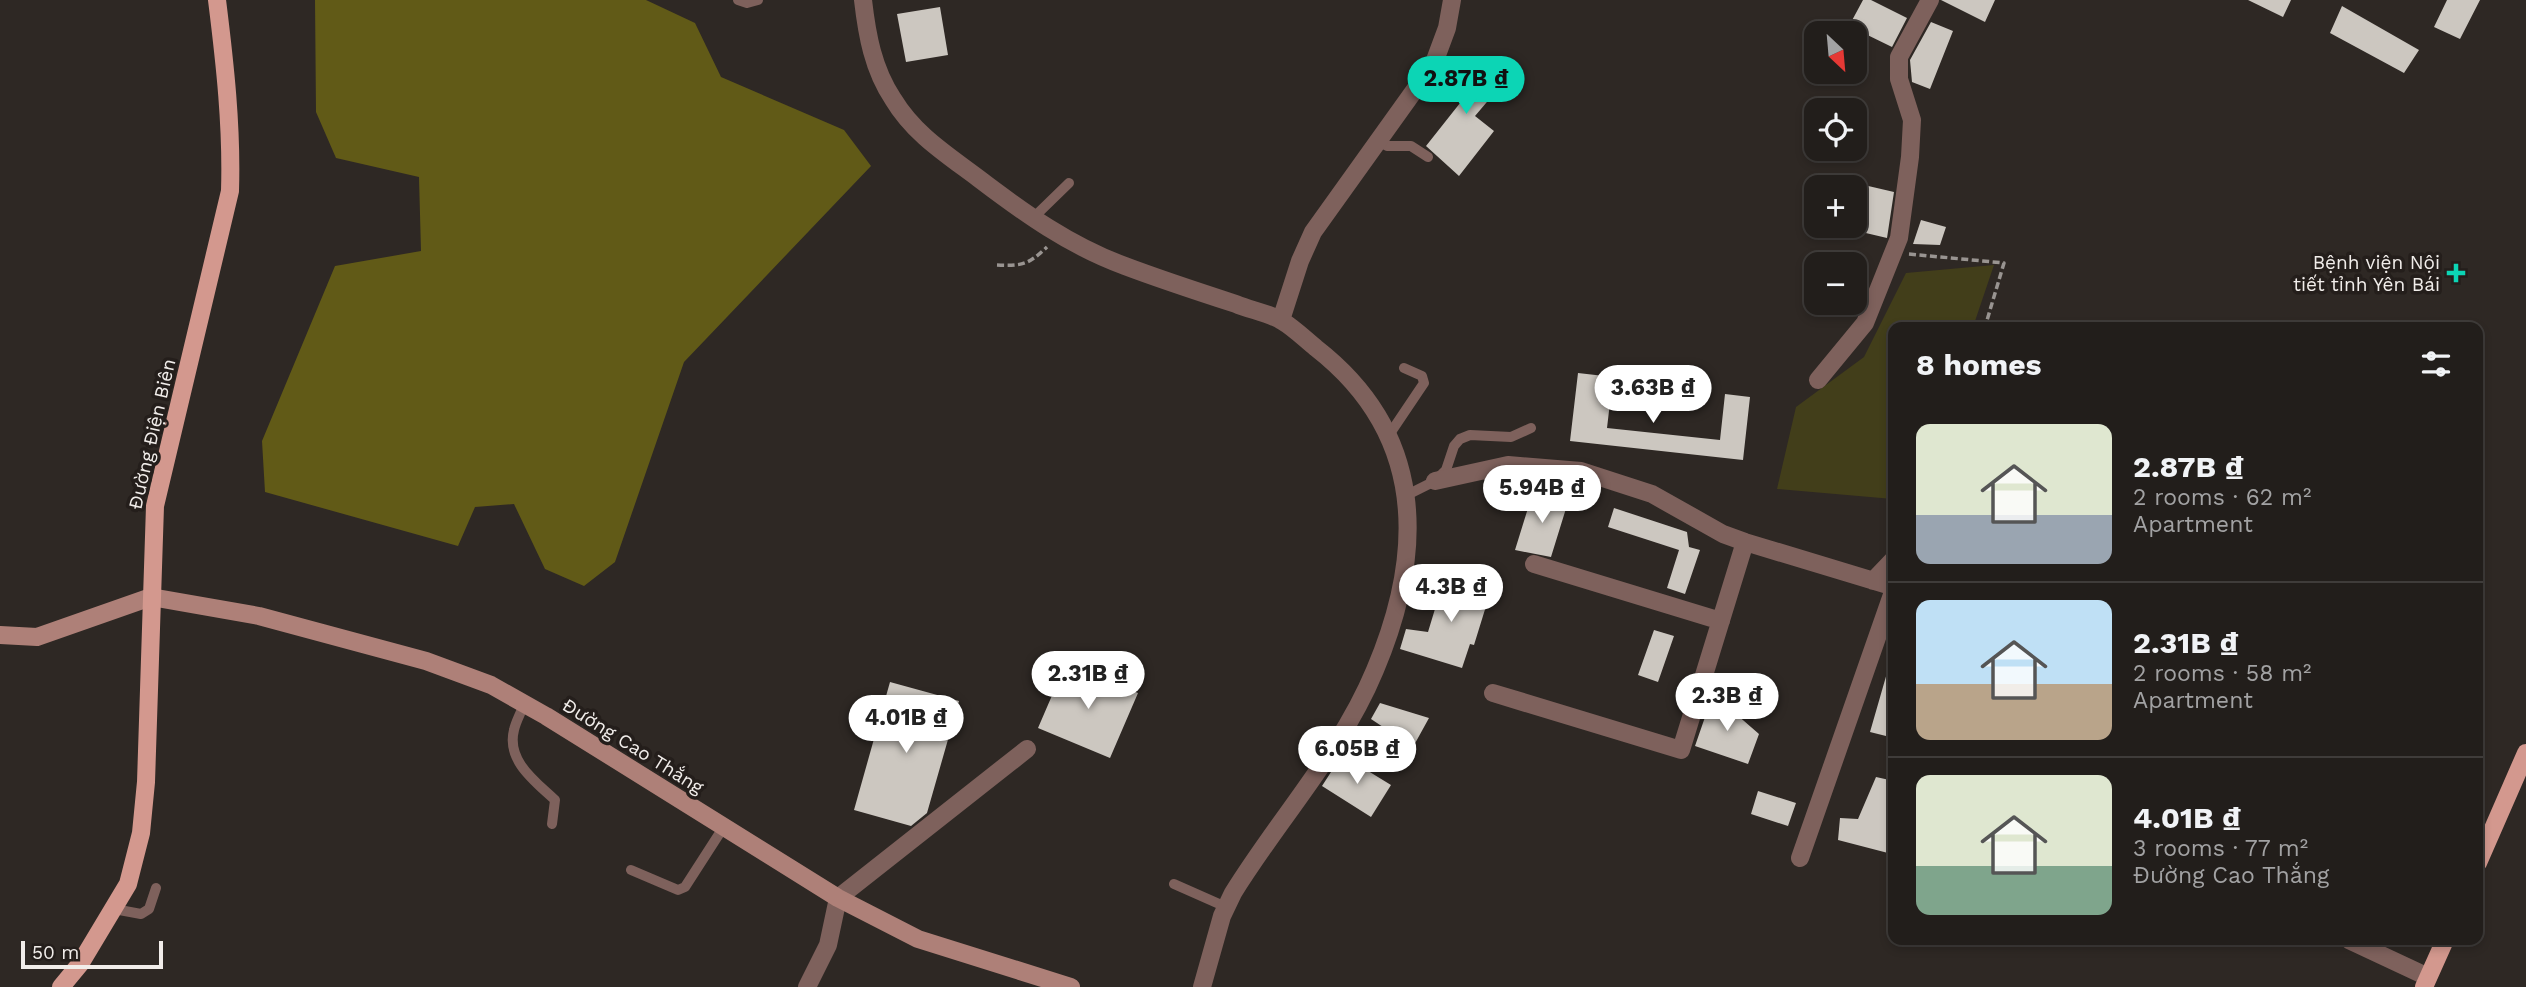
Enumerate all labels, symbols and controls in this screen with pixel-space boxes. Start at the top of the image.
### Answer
north arrow [1804,21,1867,84]
map controls [1804,21,1867,315]
pin: 2.87B ₫ [1401,57,1531,116]
text: 2.87B ₫ [1424,65,1508,92]
button: locate [1804,98,1867,161]
button: + [1804,175,1867,238]
place label: Bệnh viện Nội tiết tỉnh Yên Bái [2293,251,2440,296]
button: − [1804,252,1867,315]
marker: Bệnh viện Nội tiết tỉnh Yên Bái [2446,263,2466,283]
icon: filters [2417,345,2455,383]
text: 8 homes [1916,347,2042,382]
street label: Đường Điện Biên [123,356,181,512]
pin: 3.63B ₫ [1588,366,1718,425]
text: 3.63B ₫ [1611,374,1695,401]
text: 2.87B ₫ [2133,449,2244,484]
icon: home [1972,452,2056,536]
pin: 5.94B ₫ [1477,466,1607,525]
text: 5.94B ₫ [1499,474,1585,501]
text: 2 rooms · 62 m² [2133,484,2311,511]
text: Apartment [2133,511,2253,538]
pin: 4.3B ₫ [1394,564,1508,624]
text: 4.3B ₫ [1415,573,1487,600]
text: 2.31B ₫ [2133,625,2238,660]
icon: home [1972,628,2056,712]
pin: 2.31B ₫ [1023,652,1153,711]
text: 2.31B ₫ [1048,660,1128,687]
text: 2 rooms · 58 m² [2133,660,2312,687]
pin: 2.3B ₫ [1670,674,1784,733]
text: 2.3B ₫ [1692,682,1762,709]
text: Apartment [2133,687,2253,714]
street label: Đường Cao Thắng [558,693,709,799]
pin: 4.01B ₫ [841,696,971,755]
text: 4.01B ₫ [865,704,947,731]
pin: 6.05B ₫ [1292,726,1422,786]
text: 6.05B ₫ [1314,735,1400,762]
text: 4.01B ₫ [2133,800,2241,835]
icon: home [1972,803,2056,887]
text: 3 rooms · 77 m² [2133,835,2308,862]
text: Đường Cao Thắng [2133,862,2329,889]
scale bar [21,938,163,970]
text: 50 m [32,941,79,964]

